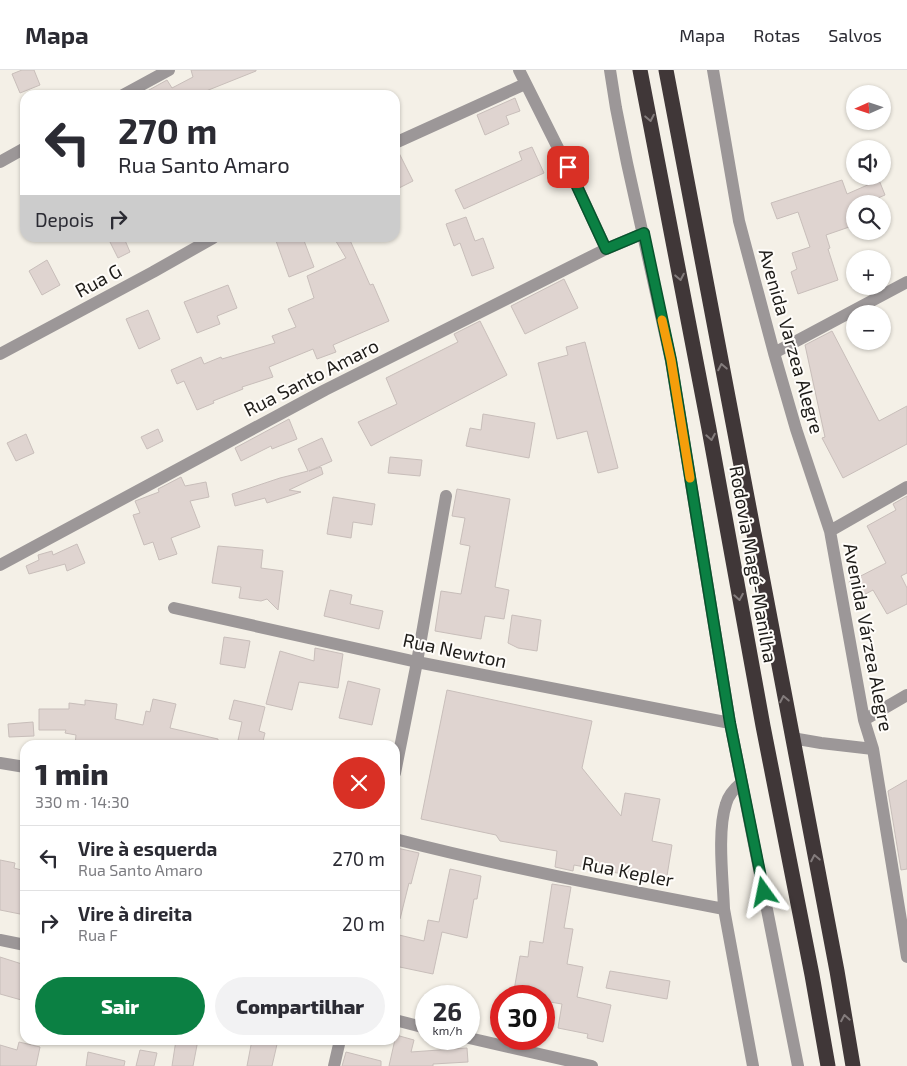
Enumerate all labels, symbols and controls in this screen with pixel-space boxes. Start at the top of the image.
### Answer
text: Mapa [25,20,89,49]
text: Mapa [679,24,725,46]
text: Rotas [753,24,800,46]
text: Salvos [828,24,882,46]
north arrow [846,85,891,130]
map controls [846,85,891,350]
text: 270 m [118,109,217,151]
icon: left [35,110,100,175]
one-way arrow [644,113,654,122]
button: sound [846,140,891,185]
pin [547,146,589,188]
text: Rua Santo Amaro [118,151,290,177]
icon: arrive [554,153,582,181]
button: search [846,195,891,240]
icon: right [104,205,132,233]
text: Depois [35,208,94,231]
street label: Avenida Varzea Alegre [755,246,829,436]
button: + [846,250,891,295]
street label: Rua G [71,258,125,302]
one-way arrow [674,273,684,282]
button: − [846,305,891,350]
street label: Rua Santo Amaro [240,333,382,421]
one-way arrow [718,363,728,371]
one-way arrow [705,433,715,441]
street label: Rodovia Magé-Manilha [725,464,783,664]
street label: Avenida Várzea Alegre [839,541,899,733]
one-way arrow [734,593,744,601]
street label: Rua Newton [401,628,509,672]
one-way arrow [780,694,790,703]
text: 1 min [35,755,109,791]
button: close [333,757,385,809]
text: 330 m · 14:30 [35,792,129,811]
text: Vire à esquerda [78,837,217,860]
icon: left [35,844,63,872]
text: 270 m [332,847,385,870]
street label: Rua Kepler [580,851,676,891]
one-way arrow [811,854,821,863]
text: Rua Santo Amaro [78,860,203,879]
position arrow [737,865,789,917]
text: Vire à direita [78,902,192,925]
icon: right [35,909,63,937]
text: 20 m [342,912,385,935]
text: Rua F [78,925,118,944]
button: Sair [35,977,205,1035]
button: Compartilhar [215,977,385,1035]
speed limit sign: 30 [490,985,555,1050]
text: 26 [433,996,462,1026]
one-way arrow [840,1014,850,1022]
text: km/h [433,1023,462,1037]

